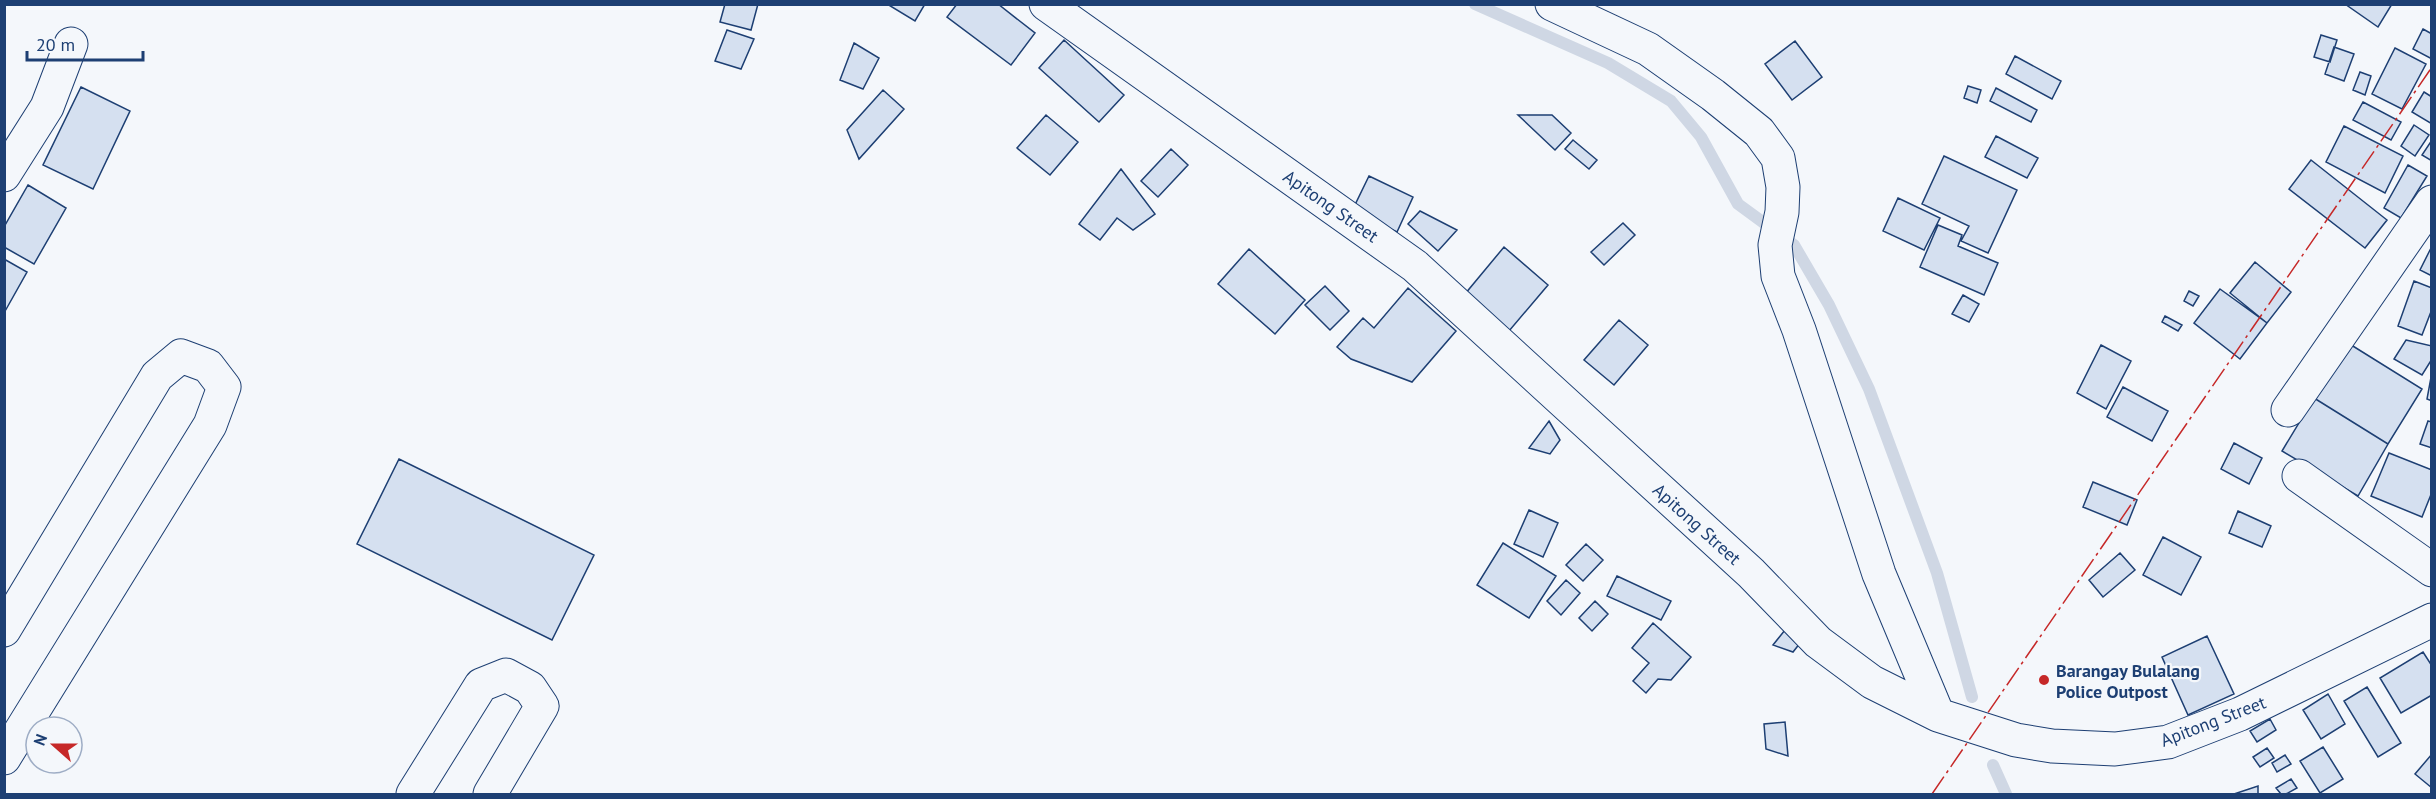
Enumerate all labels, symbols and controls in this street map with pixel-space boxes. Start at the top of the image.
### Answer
scale bar [27,24,142,62]
text: 20 m [36,33,75,56]
street label: Apitong Street [1279,165,1383,247]
street label: Apitong Street [1648,478,1746,570]
place label: Barangay Bulalang Police Outpost [2056,659,2200,703]
marker: Barangay Bulalang Police Outpost [2037,673,2051,687]
street label: Apitong Street [2157,690,2269,752]
north arrow [24,715,84,775]
text: N [29,731,51,748]

